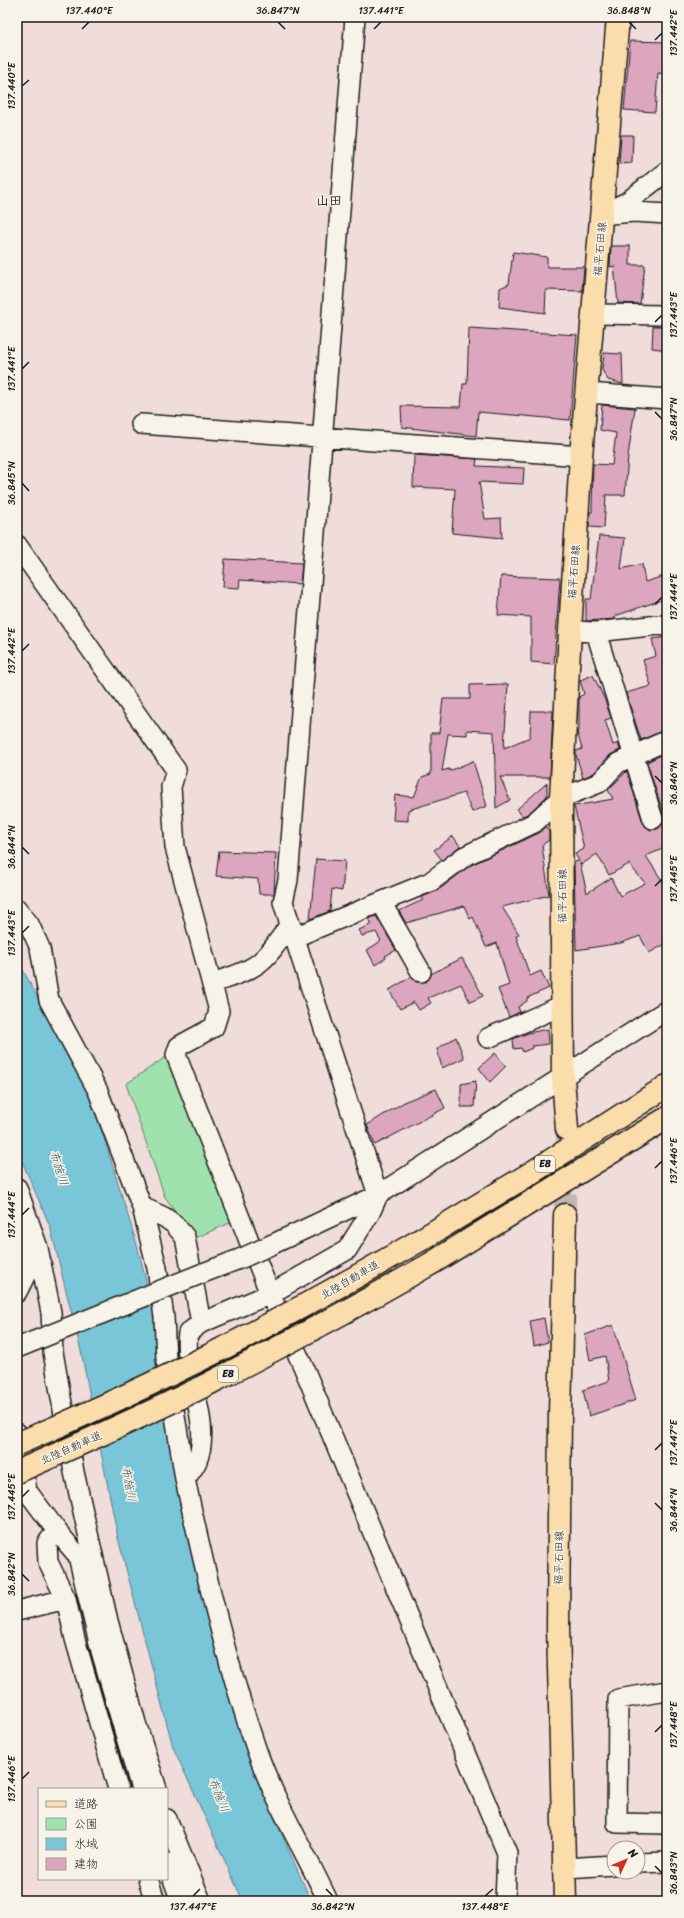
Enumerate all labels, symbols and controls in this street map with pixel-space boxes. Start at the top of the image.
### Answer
text: 137.440°E [65,2,114,20]
text: 36.847°N [256,2,300,20]
text: 137.441°E [358,2,405,20]
text: 36.848°N [607,2,651,20]
text: 137.442°E [665,8,683,56]
text: 137.440°E [3,61,21,110]
district label: 山田 [316,189,342,212]
street label: 福平石田線 [588,221,612,277]
text: 137.443°E [665,290,683,338]
text: 137.441°E [3,345,21,392]
text: 36.847°N [665,397,683,441]
text: 36.845°N [3,461,21,505]
street label: 福平石田線 [563,544,585,600]
text: 137.444°E [665,572,683,621]
text: 137.442°E [3,626,21,674]
text: 36.846°N [665,761,683,805]
text: 36.844°N [3,825,21,869]
text: 137.445°E [665,854,683,902]
street label: 福平石田線 [553,869,572,924]
text: 137.443°E [3,908,21,956]
text: 137.446°E [665,1136,683,1184]
water label: 布施川 [43,1147,75,1189]
road number: E8 [535,1156,555,1172]
text: 137.444°E [3,1190,21,1239]
street label: 北陸自動車道 [317,1255,383,1305]
road number: E8 [218,1366,238,1382]
text: 137.447°E [665,1418,683,1466]
street label: 北陸自動車道 [37,1426,105,1470]
water label: 布施川 [115,1464,143,1504]
text: 137.445°E [3,1472,21,1520]
text: 36.844°N [665,1488,683,1532]
street label: 福平石田線 [549,1530,569,1586]
text: 36.842°N [3,1552,21,1596]
text: 137.448°E [665,1700,683,1748]
text: 137.446°E [3,1754,21,1802]
water label: 布施川 [202,1774,236,1816]
legend [38,1788,168,1880]
text: 道路 [74,1793,98,1815]
text: 公園 [74,1813,98,1835]
text: 水域 [74,1833,98,1855]
north arrow [606,1840,646,1880]
text: N [623,1843,643,1863]
text: 36.843°N [665,1851,683,1895]
text: 建物 [74,1853,98,1875]
text: 137.447°E [170,1898,218,1916]
text: 36.842°N [311,1898,355,1916]
text: 137.448°E [462,1898,510,1916]

